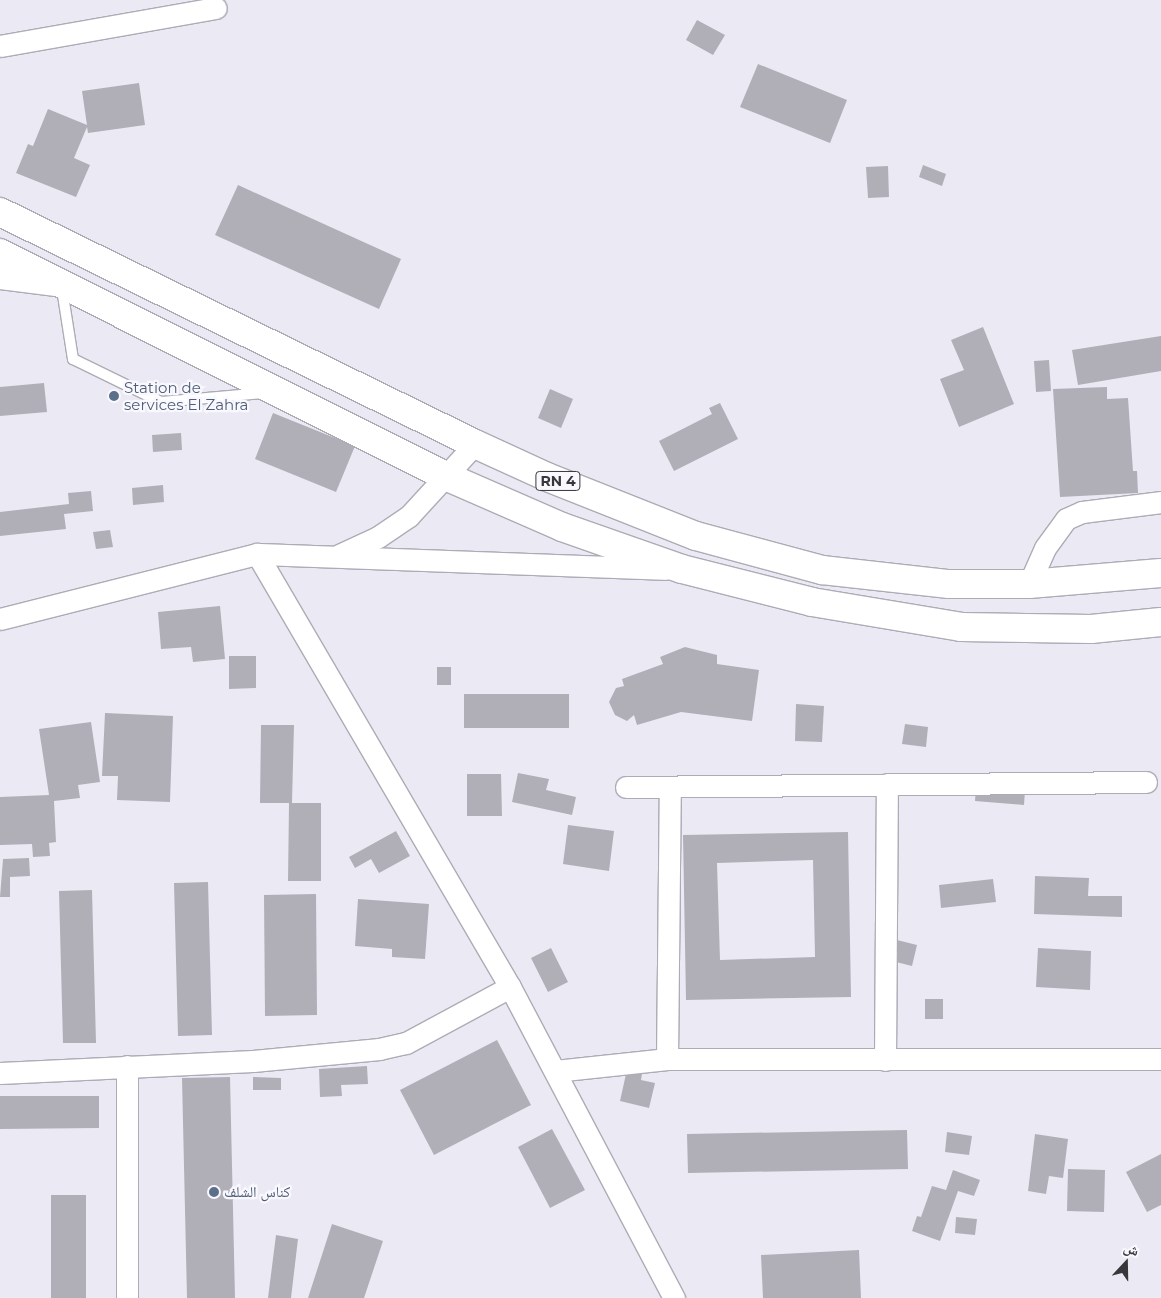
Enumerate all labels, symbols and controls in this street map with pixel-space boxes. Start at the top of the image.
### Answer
place label: Station de services El Zahra [124,378,248,413]
marker: Station de services El Zahra [108,390,120,402]
road number: RN 4 [534,470,582,492]
place label: كناس الشلف [224,1183,290,1201]
marker: كناس الشلف [208,1186,220,1198]
north arrow [1101,1238,1151,1288]
text: ش [1121,1238,1142,1260]

